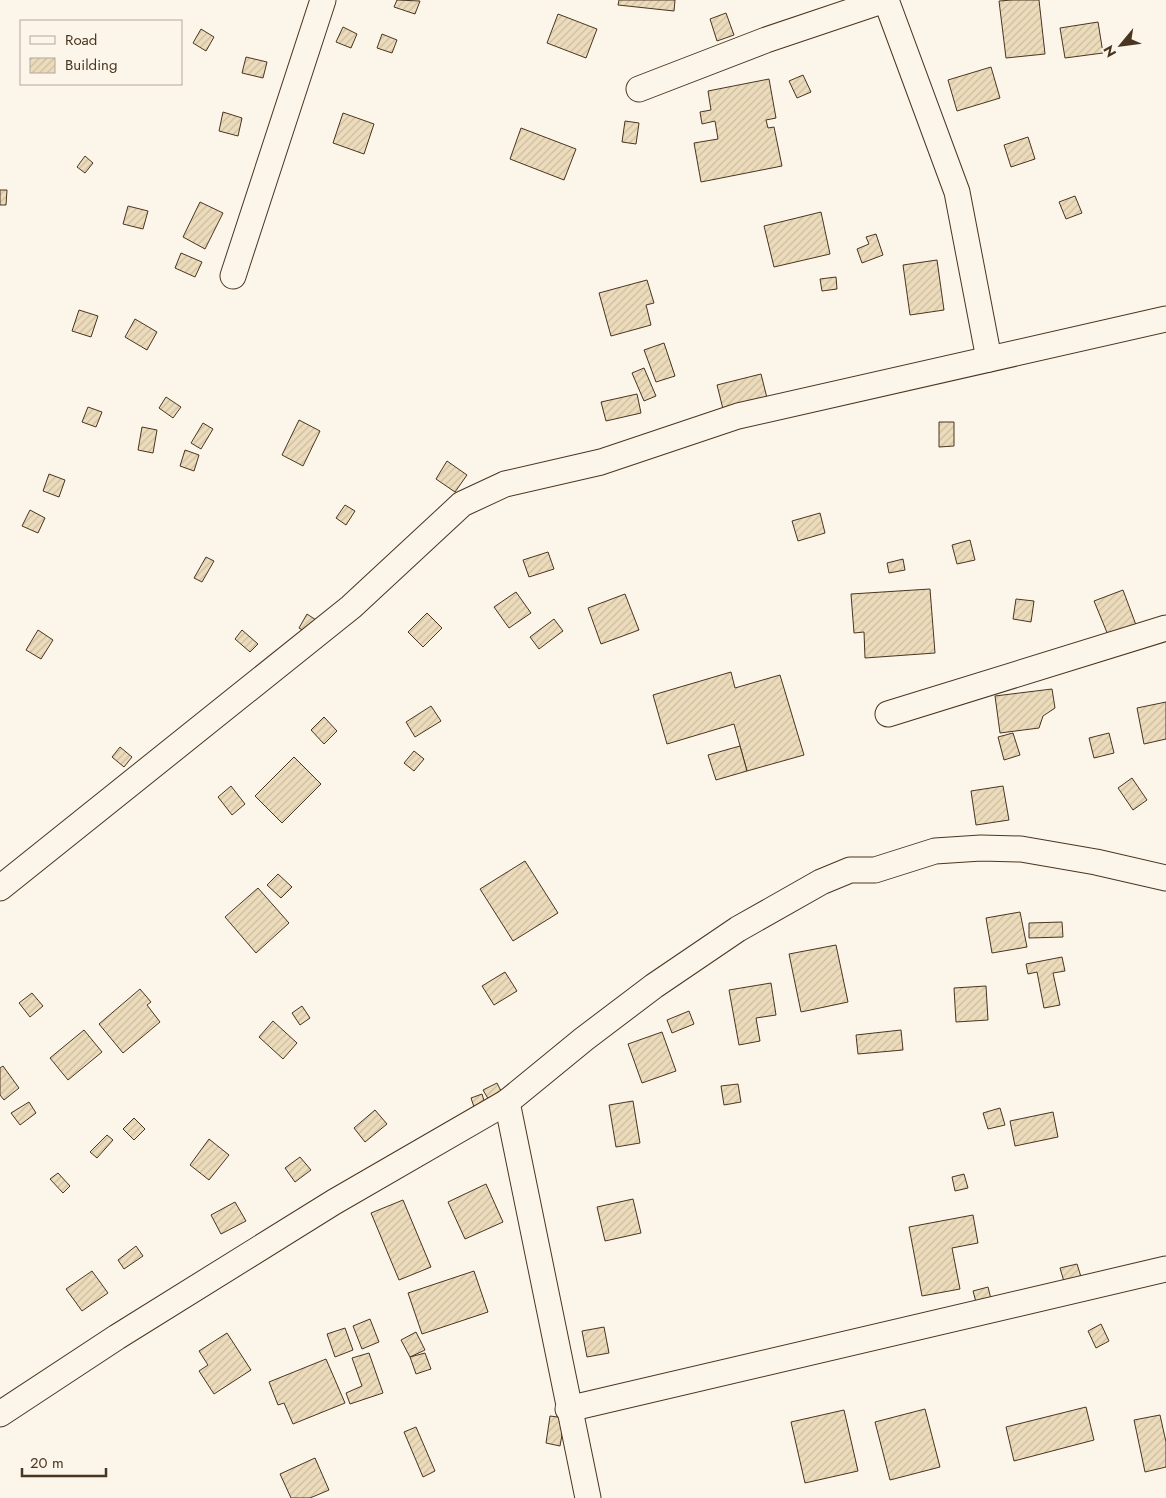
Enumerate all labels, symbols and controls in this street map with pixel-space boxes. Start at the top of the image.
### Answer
legend [20,20,182,85]
north arrow [1096,20,1146,70]
text: Road [65,29,97,51]
text: N [1098,42,1121,61]
text: Building [65,54,117,76]
scale bar [22,1446,106,1478]
text: 20 m [30,1452,64,1474]

